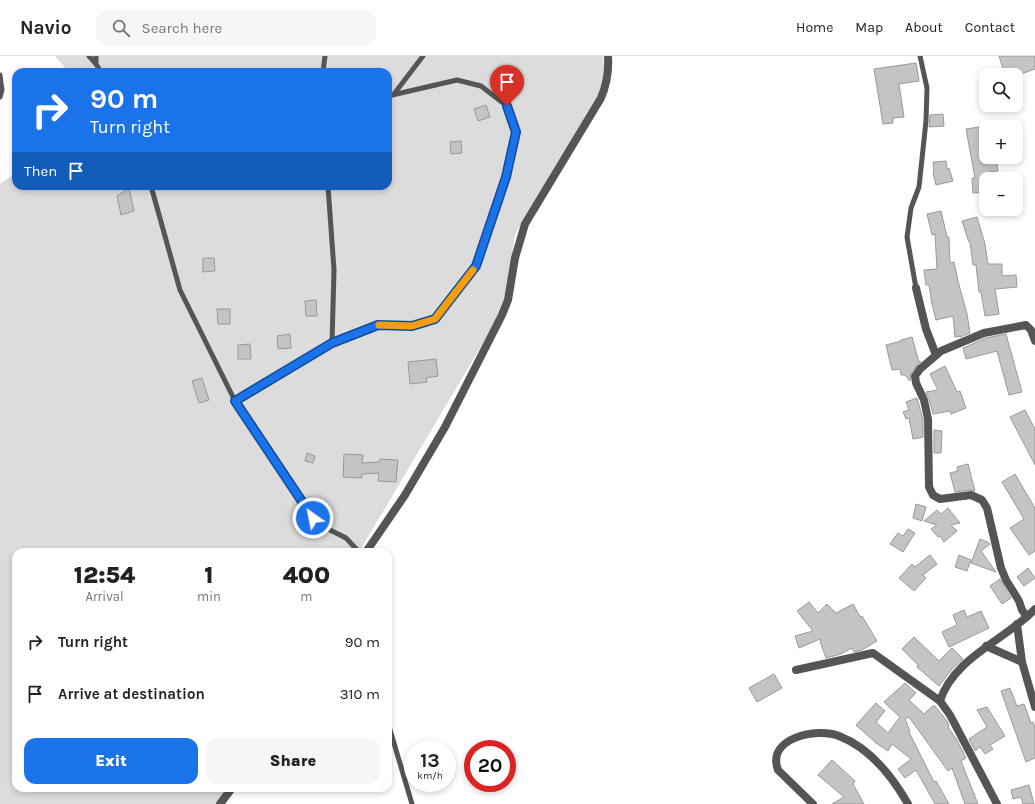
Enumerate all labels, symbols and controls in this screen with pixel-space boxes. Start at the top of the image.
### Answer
search box [96,10,376,46]
text: Navio [20,17,72,39]
icon: search [110,17,132,39]
text: Search here [142,19,222,37]
text: Home [796,19,833,36]
text: Map [855,19,883,36]
text: About [905,19,943,36]
text: Contact [965,19,1015,36]
pin [490,65,524,106]
map controls [979,68,1023,216]
button: search [979,68,1023,112]
icon: arrive [496,71,518,93]
text: 90 m [90,82,158,115]
icon: right [24,84,76,136]
text: Turn right [90,116,170,138]
button: + [979,120,1023,164]
icon: arrive [65,160,87,182]
text: Then [24,162,57,180]
button: − [979,172,1023,216]
position arrow [292,497,334,539]
text: 12:54 [74,561,135,589]
text: 1 [204,561,214,589]
text: 400 [283,561,330,589]
text: Arrival [85,589,124,604]
text: min [197,589,221,604]
text: m [300,589,313,604]
icon: right [24,631,46,653]
text: Turn right [58,633,128,651]
text: 90 m [345,633,380,651]
icon: arrive [24,683,46,705]
text: Arrive at destination [58,685,205,703]
text: 310 m [340,685,380,703]
button: Exit [24,738,198,784]
button: Share [206,738,380,784]
speed limit sign: 20 [464,740,516,792]
text: 13 [420,749,440,772]
text: km/h [417,770,443,782]

